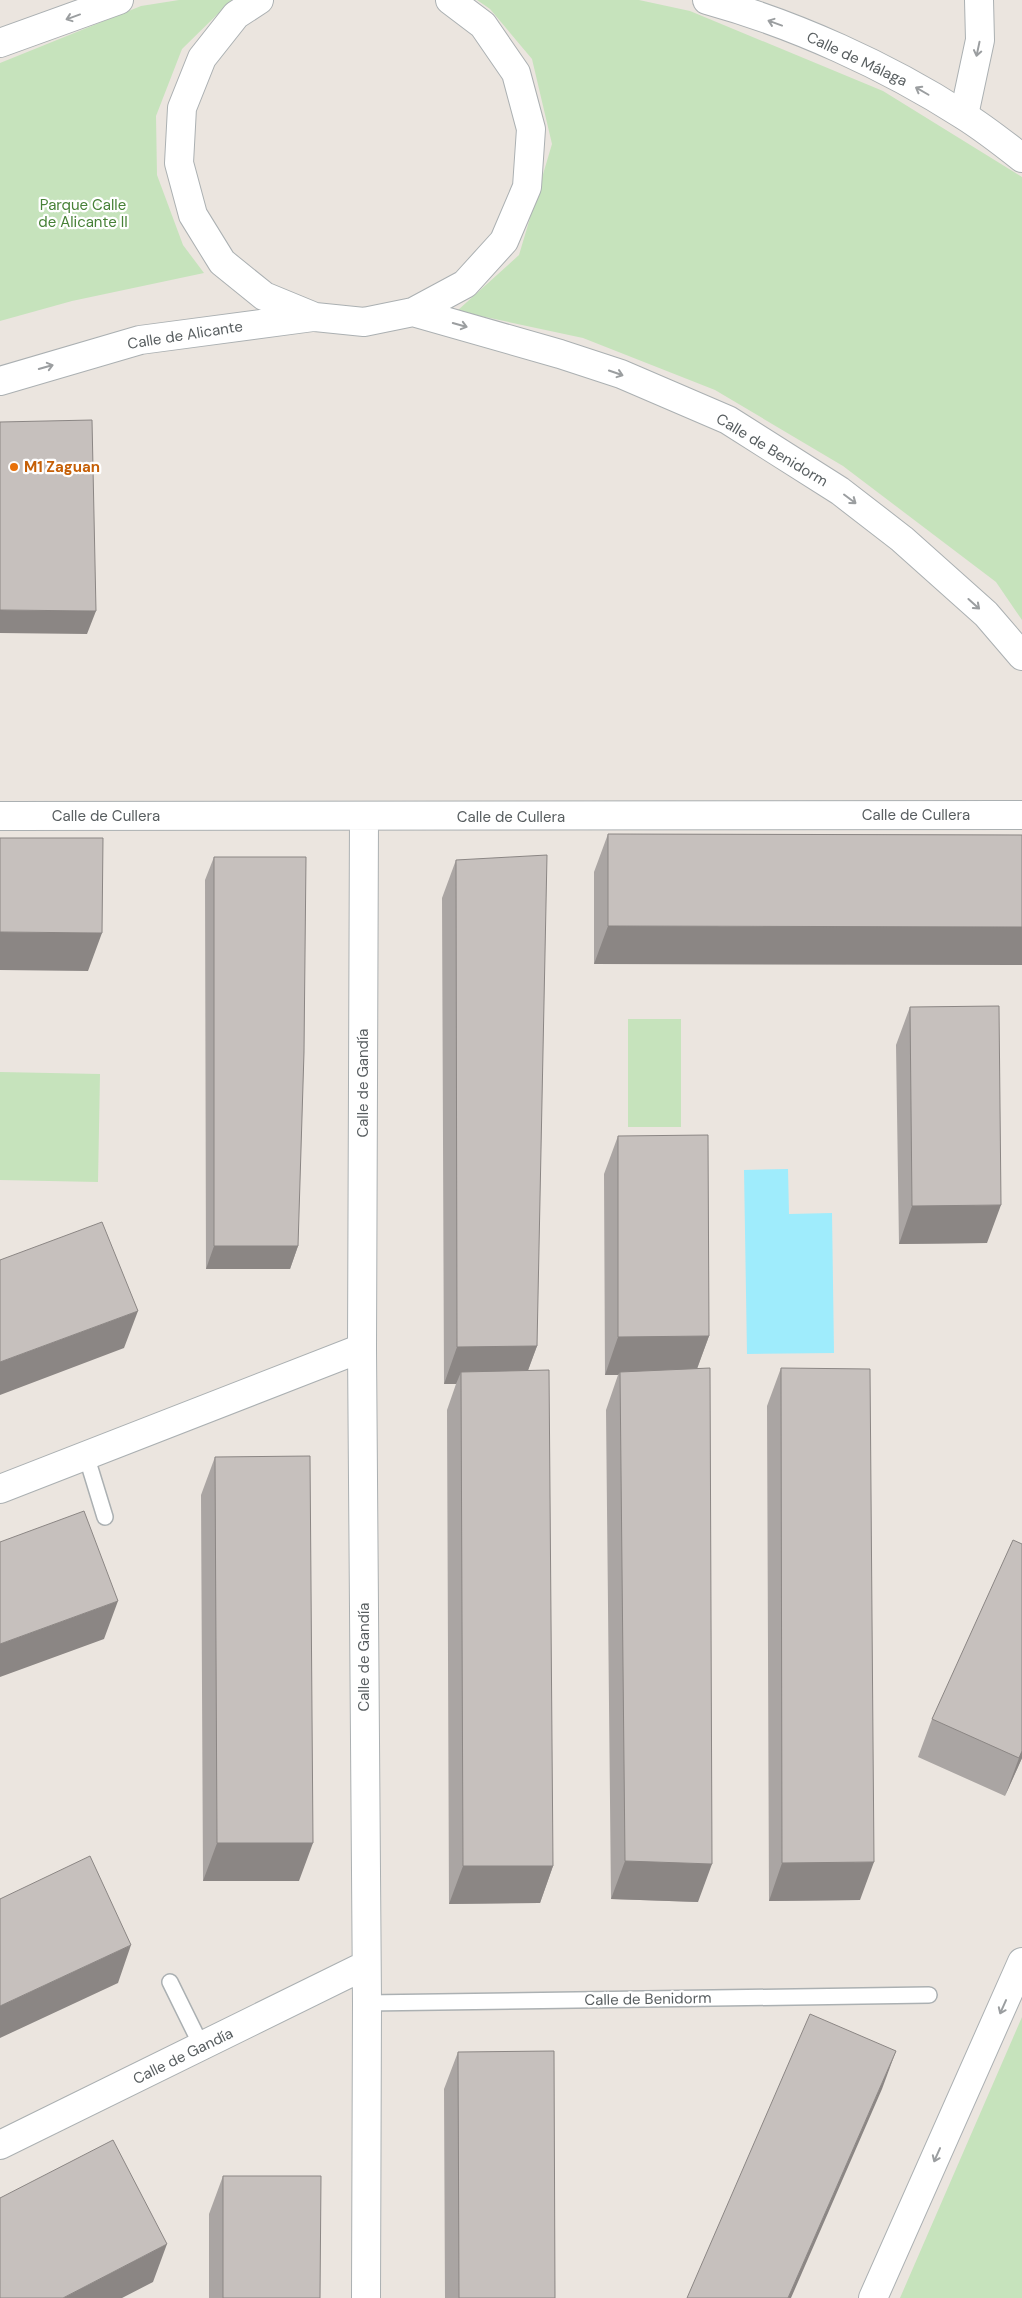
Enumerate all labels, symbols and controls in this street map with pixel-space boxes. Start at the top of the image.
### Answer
one-way arrow [65,13,81,22]
one-way arrow [767,18,783,27]
street label: Calle de Málaga [803,27,911,91]
one-way arrow [973,40,982,56]
one-way arrow [915,85,930,95]
park label: Parque Calle de Alicante II [38,195,128,232]
street label: Calle de Alicante [126,316,244,354]
one-way arrow [452,321,468,331]
one-way arrow [38,361,54,371]
one-way arrow [607,368,623,378]
street label: Calle de Benidorm [712,409,832,491]
place label: M1 Zaguan [24,457,100,477]
marker: M1 Zaguan [8,461,20,473]
one-way arrow [843,494,857,504]
one-way arrow [968,598,981,610]
street label: Calle de Cullera [862,805,970,825]
street label: Calle de Cullera [52,806,160,826]
street label: Calle de Cullera [457,807,565,827]
street label: Calle de Gandía [353,1028,373,1138]
street label: Calle de Gandía [354,1602,374,1712]
street label: Calle de Benidorm [584,1988,712,2010]
one-way arrow [997,1999,1007,2014]
street label: Calle de Gandía [130,2023,236,2089]
one-way arrow [931,2148,941,2163]

